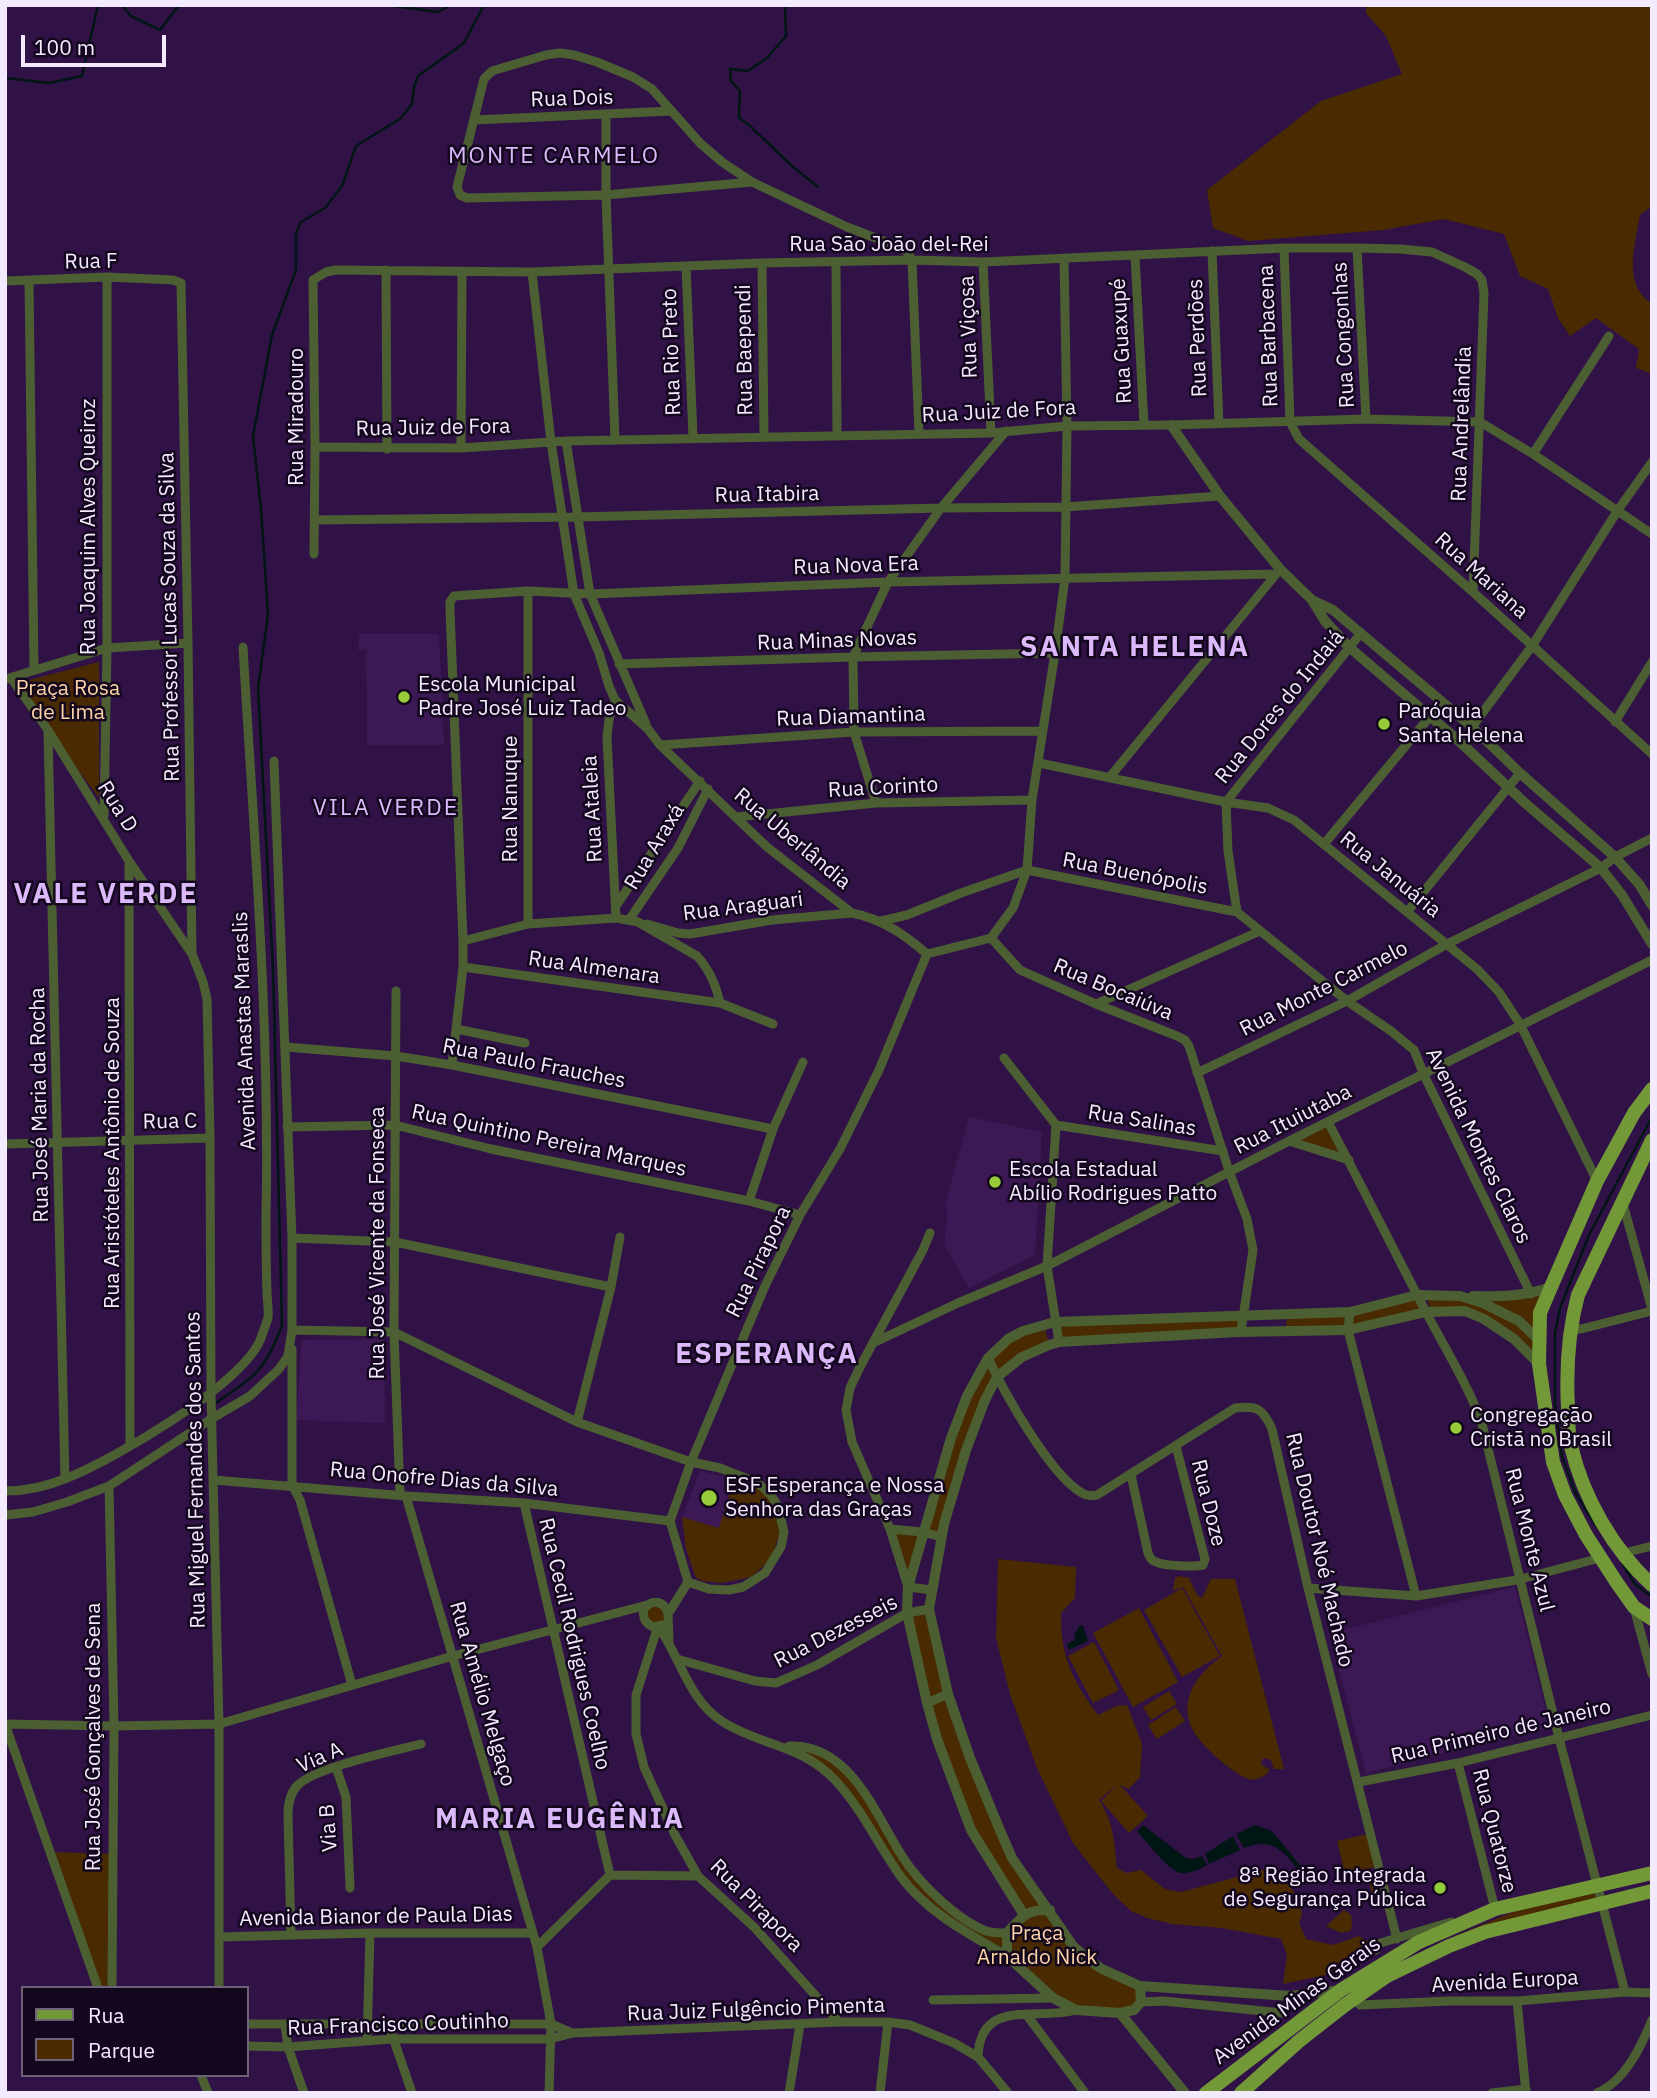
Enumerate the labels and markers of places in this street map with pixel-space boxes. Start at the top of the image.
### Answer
place label: Escola Municipal Padre José Luiz Tadeo [418,672,627,722]
marker: Escola Municipal Padre José Luiz Tadeo [396,689,412,705]
place label: Paróquia Santa Helena [1398,699,1524,749]
marker: Paróquia Santa Helena [1376,716,1392,732]
place label: Escola Estadual Abílio Rodrigues Patto [1009,1157,1217,1207]
marker: Escola Estadual Abílio Rodrigues Patto [987,1174,1003,1190]
place label: Congregação Cristã no Brasil [1470,1403,1612,1453]
marker: Congregação Cristã no Brasil [1448,1420,1464,1436]
place label: ESF Esperança e Nossa Senhora das Graças [725,1473,944,1523]
marker: ESF Esperança e Nossa Senhora das Graças [699,1488,719,1508]
place label: 8ª Região Integrada de Segurança Pública [1224,1863,1426,1913]
marker: 8ª Região Integrada de Segurança Pública [1432,1880,1448,1896]

